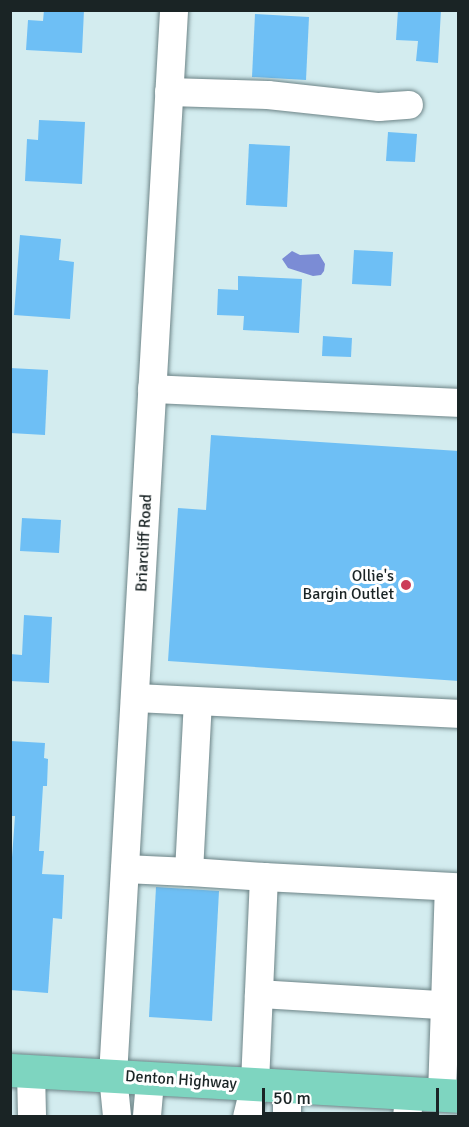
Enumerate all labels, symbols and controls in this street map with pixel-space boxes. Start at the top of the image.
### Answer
street label: Briarcliff Road [132,494,156,592]
place label: Ollie's Bargin Outlet [302,566,394,604]
marker: Ollie's Bargin Outlet [399,578,413,592]
street label: Denton Highway [124,1067,238,1093]
scale bar [265,1076,442,1114]
text: 50 m [273,1087,311,1109]

